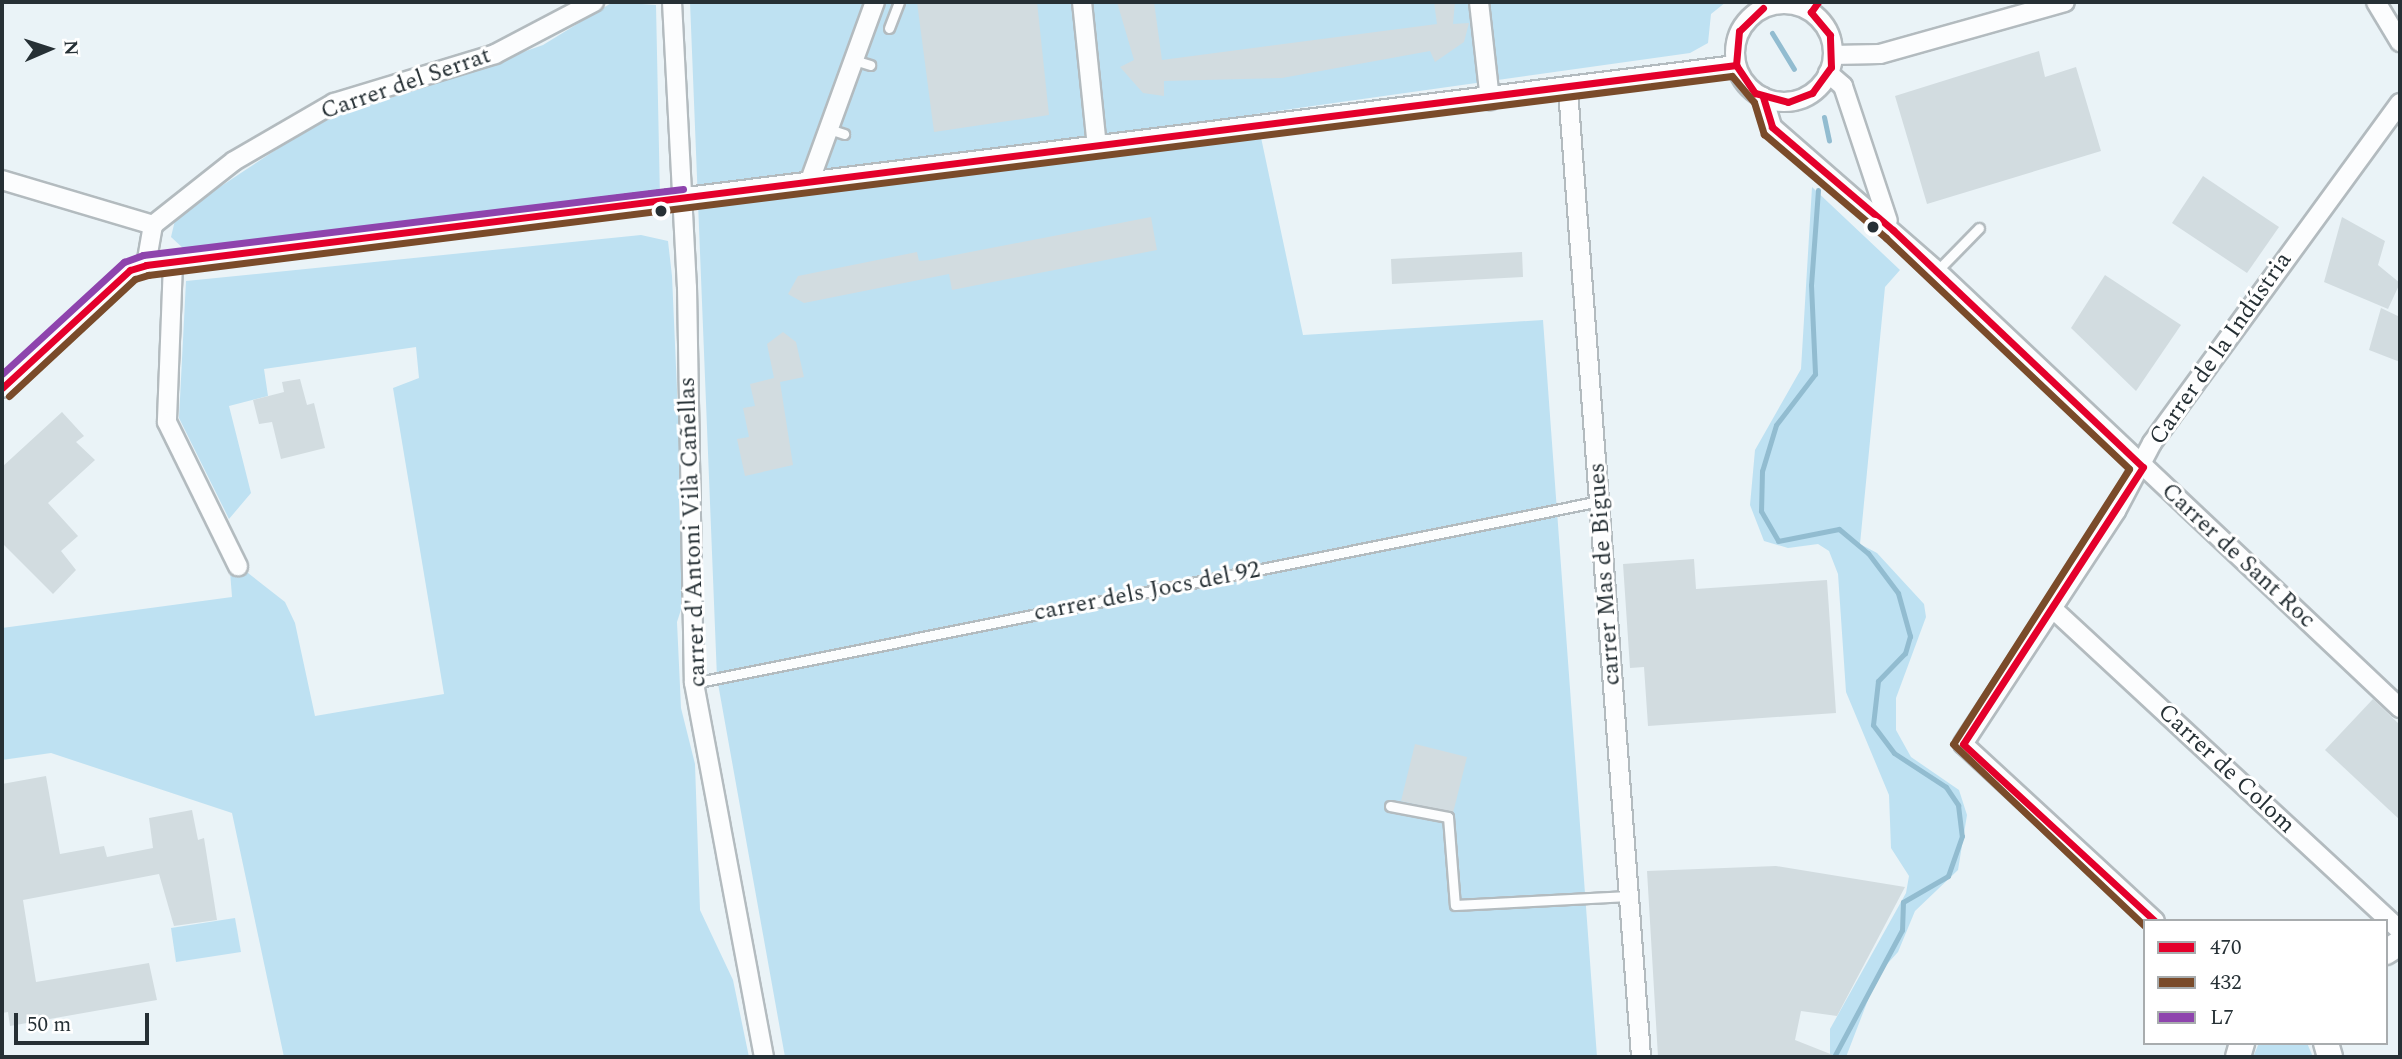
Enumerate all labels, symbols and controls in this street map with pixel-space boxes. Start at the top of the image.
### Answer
north arrow [14,14,84,84]
text: N [56,39,85,56]
street label: Carrer del Serrat [317,41,495,127]
unlabelled marker [654,204,668,218]
unlabelled marker [1866,220,1880,234]
street label: Carrer de la Indústria [2144,247,2298,451]
street label: carrer d'Antoni Vilà Cañellas [673,376,713,688]
street label: carrer Mas de Bigues [1583,462,1627,686]
street label: Carrer de Sant Roc [2155,477,2321,635]
street label: carrer dels Jocs del 92 [1031,556,1263,628]
street label: Carrer de Colom [2151,698,2301,840]
legend [2143,919,2388,1045]
text: 470 [2210,932,2242,964]
text: 432 [2210,967,2242,999]
scale bar [18,1000,152,1044]
text: L7 [2210,1002,2234,1034]
text: 50 m [27,1009,71,1041]

